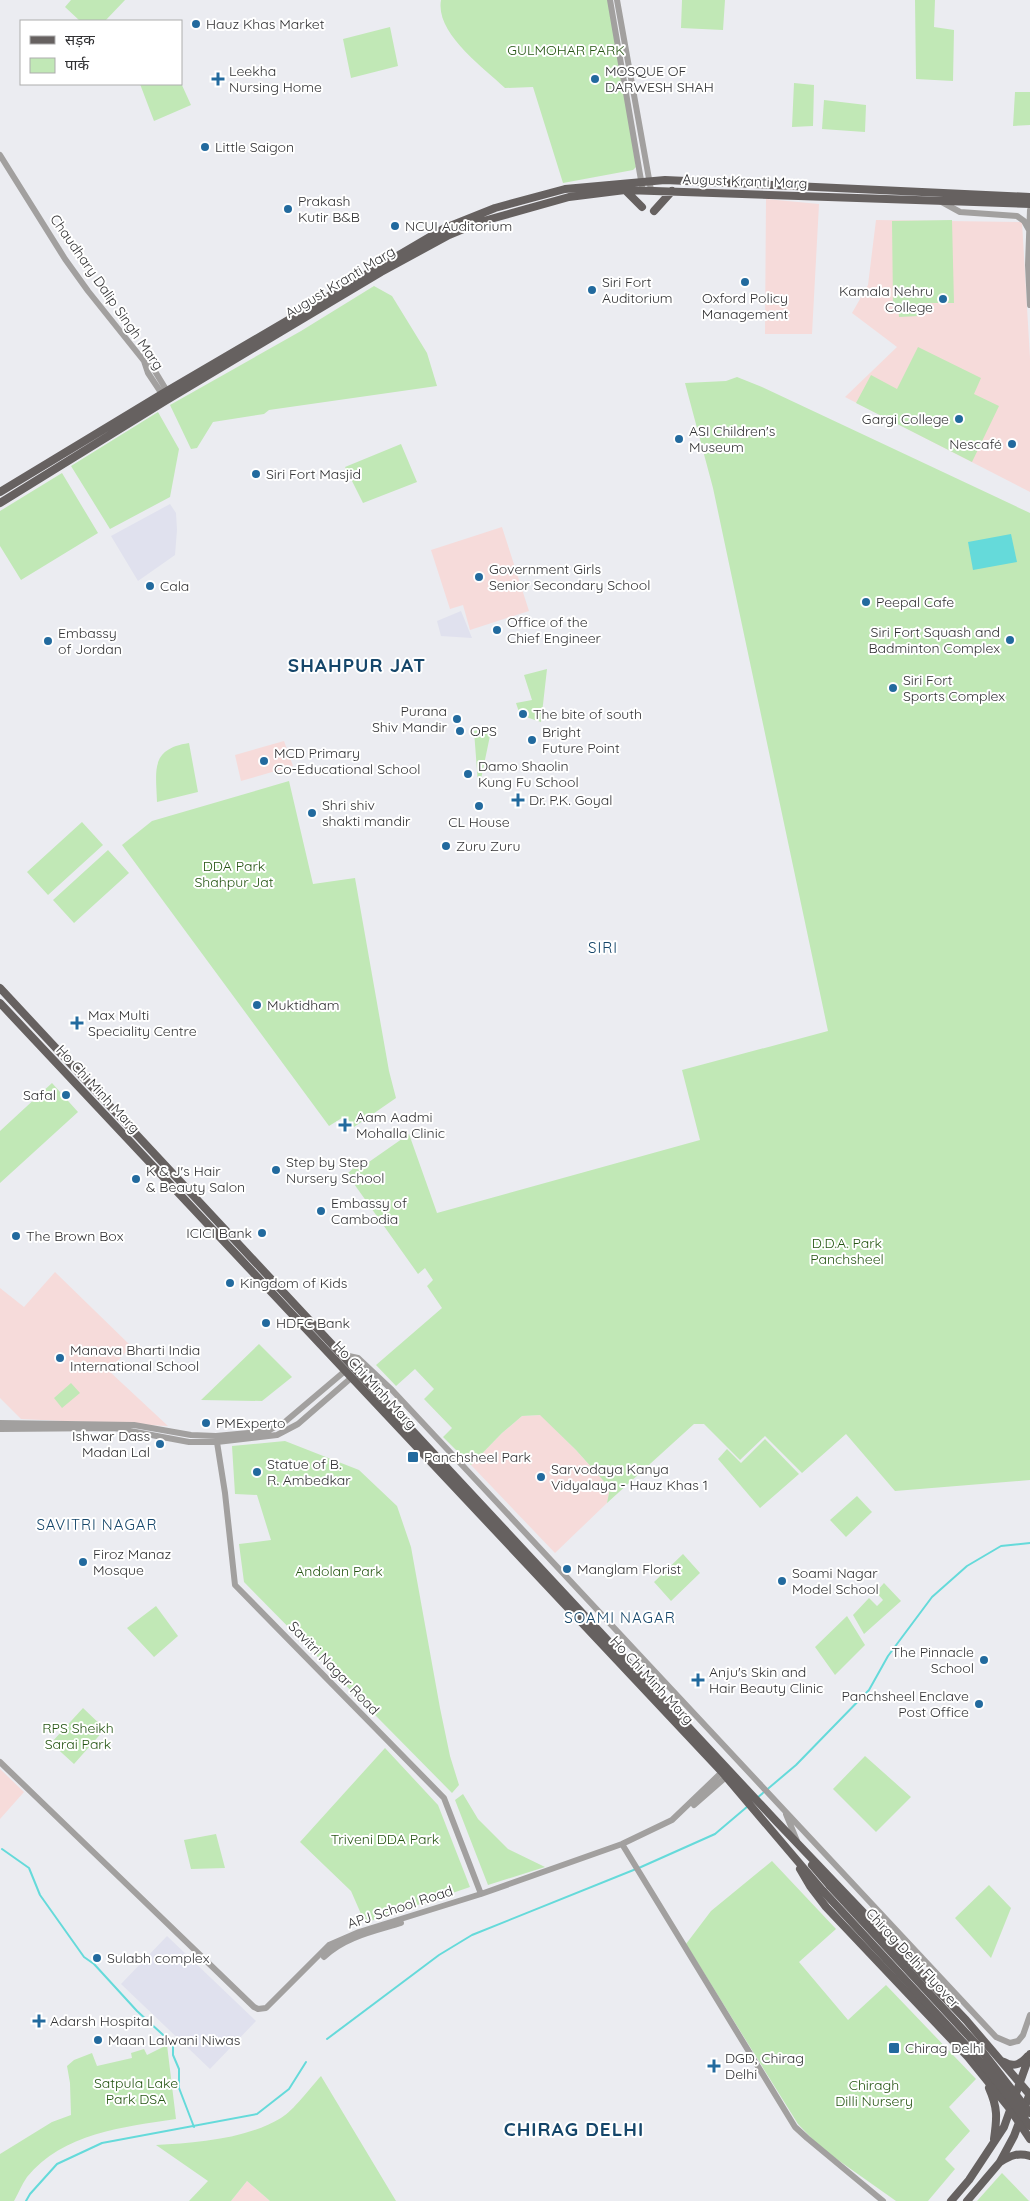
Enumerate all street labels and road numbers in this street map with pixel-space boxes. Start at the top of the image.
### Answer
street label: August Kranti Marg [682,170,808,192]
street label: Chaudhary Dalip Singh Marg [46,211,168,373]
street label: August Kranti Marg [282,242,398,322]
street label: Ho Chi Minh Marg [52,1041,144,1137]
street label: Ho Chi Minh Marg [329,1337,421,1433]
street label: Savitri Nagar Road [285,1617,383,1719]
street label: Ho Chi Minh Marg [606,1632,698,1728]
street label: APJ School Road [345,1881,455,1933]
street label: Chirag Delhi Flyover [862,1904,964,2012]

